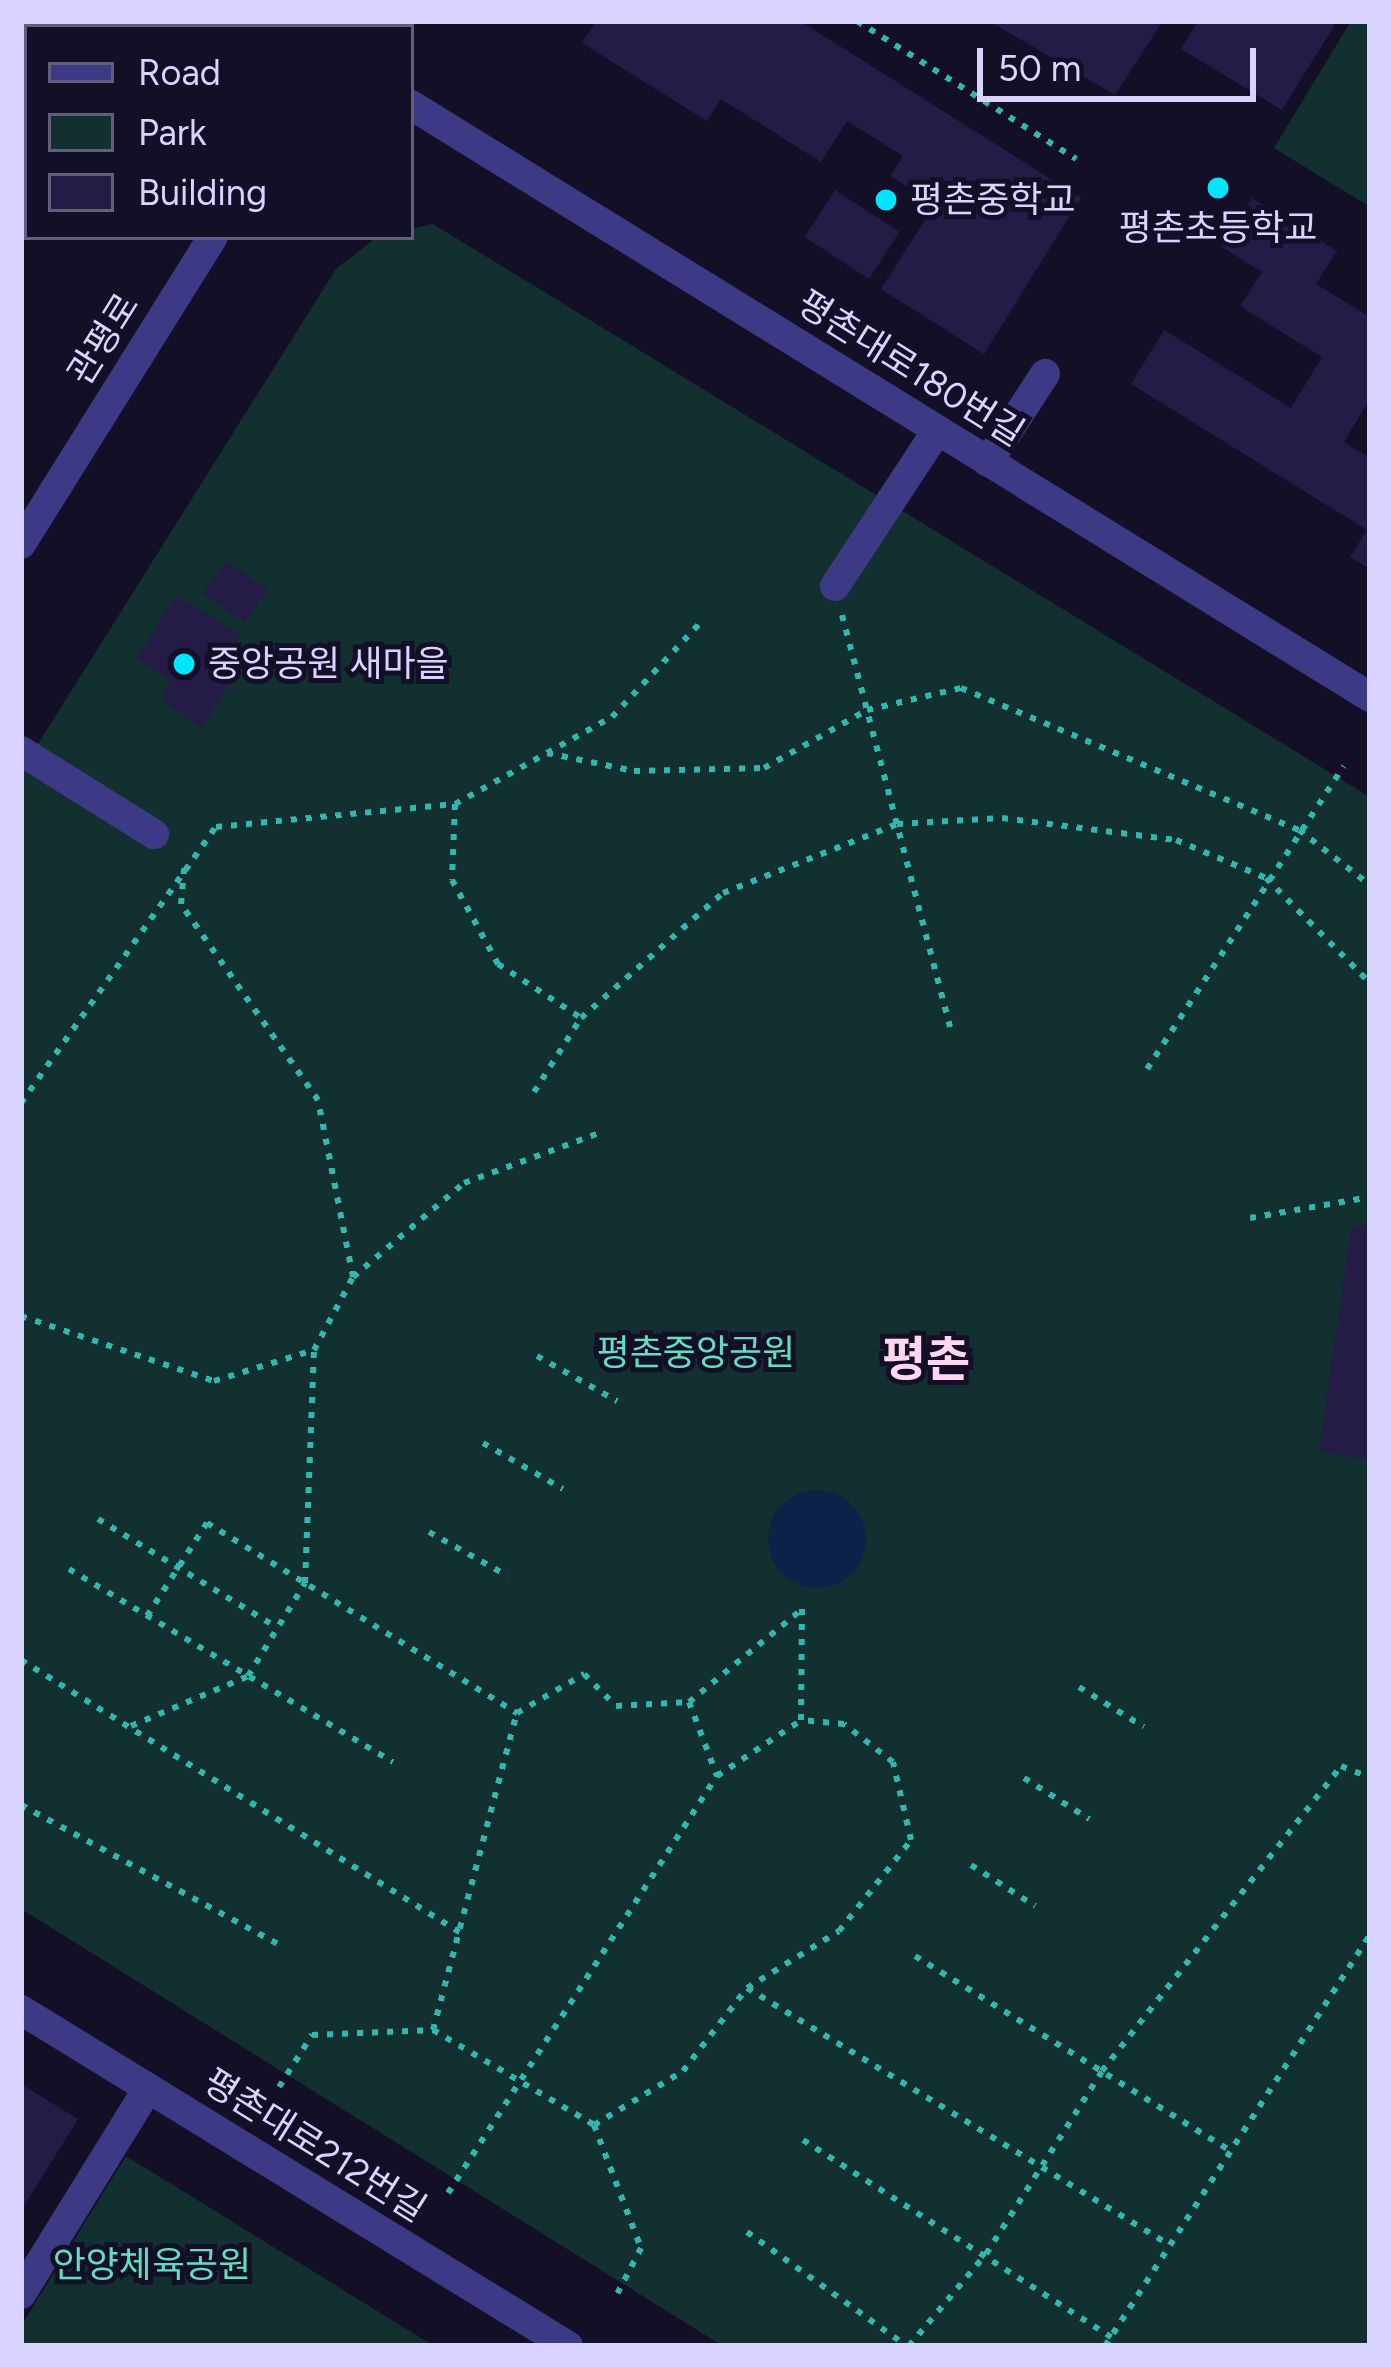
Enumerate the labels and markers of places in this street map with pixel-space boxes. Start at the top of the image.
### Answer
marker: 평촌초등학교 [1205,175,1231,201]
place label: 평촌중학교 [910,178,1076,222]
marker: 평촌중학교 [873,187,899,213]
place label: 평촌초등학교 [1119,206,1317,250]
place label: 중앙공원 새마을 [208,642,449,686]
marker: 중앙공원 새마을 [171,651,197,677]

